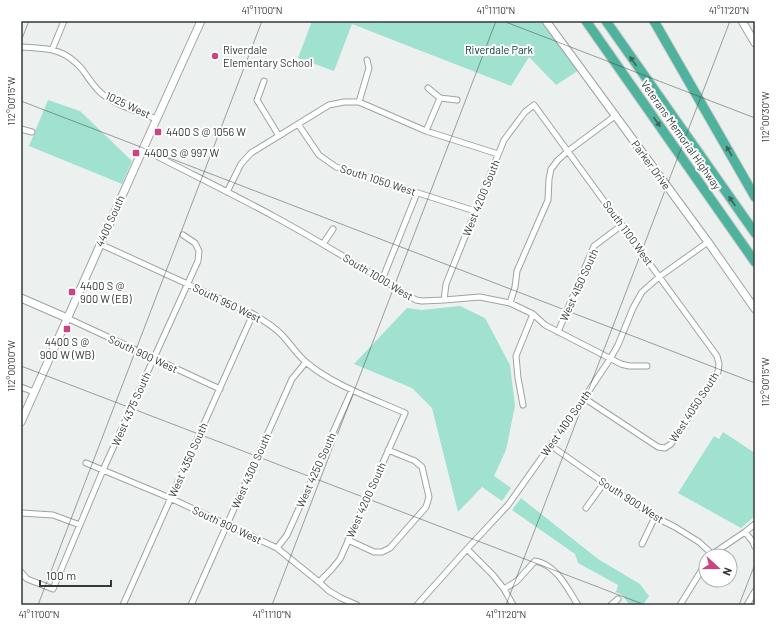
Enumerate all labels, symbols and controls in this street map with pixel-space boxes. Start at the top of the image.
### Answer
text: 41°11'00"N [242,4,282,16]
text: 41°11'10"N [477,4,515,16]
text: 41°11'20"N [709,4,749,16]
place label: Riverdale Elementary School [223,43,313,69]
park label: Riverdale Park [465,43,534,56]
marker: Riverdale Elementary School [210,51,220,61]
one-way arrow [629,55,638,66]
text: 112°00'15"W [5,76,17,125]
street label: Veterans Memorial Highway [639,78,724,192]
street label: 1025 West [104,89,153,121]
text: 112°00'30"W [759,91,771,143]
one-way arrow [653,117,661,127]
place label: 4400 S @ 1056 W [166,125,246,138]
marker: 4400 S @ 1056 W [153,127,163,137]
street label: Parker Drive [629,137,674,192]
one-way arrow [725,145,732,157]
place label: 4400 S @ 997 W [144,146,220,159]
marker: 4400 S @ 997 W [131,148,141,158]
street label: West 4200 South [459,158,502,238]
street label: South 1050 West [339,161,418,198]
street label: 4400 South [92,193,127,249]
one-way arrow [728,196,736,207]
street label: South 1100 West [601,198,656,268]
street label: West 4150 South [557,247,600,323]
street label: South 1000 West [341,251,416,303]
place label: 4400 S @ 900 W (EB) [80,279,132,305]
street label: South 950 West [191,280,264,325]
marker: 4400 S @ 900 W (EB) [67,287,77,297]
marker: 4400 S @ 900 W (WB) [62,324,72,334]
street label: South 900 West [106,332,180,375]
place label: 4400 S @ 900 W (WB) [40,335,94,361]
text: 112°00'00"W [5,340,17,392]
text: 112°00'15"W [759,357,771,406]
street label: West 4050 South [666,369,721,444]
street label: West 4375 South [108,370,153,448]
street label: West 4100 South [538,387,593,458]
street label: West 4350 South [165,420,210,499]
street label: West 4250 South [293,430,338,509]
street label: West 4300 South [228,431,273,510]
street label: West 4200 South [343,460,388,540]
street label: South 900 West [596,474,666,525]
street label: South 800 West [190,503,264,546]
north arrow [698,548,738,588]
scale bar [40,562,111,588]
text: N [720,566,735,578]
text: 100 m [46,568,76,582]
text: 41°11'00"N [19,608,59,620]
text: 41°11'10"N [253,608,291,620]
text: 41°11'20"N [486,608,526,620]

